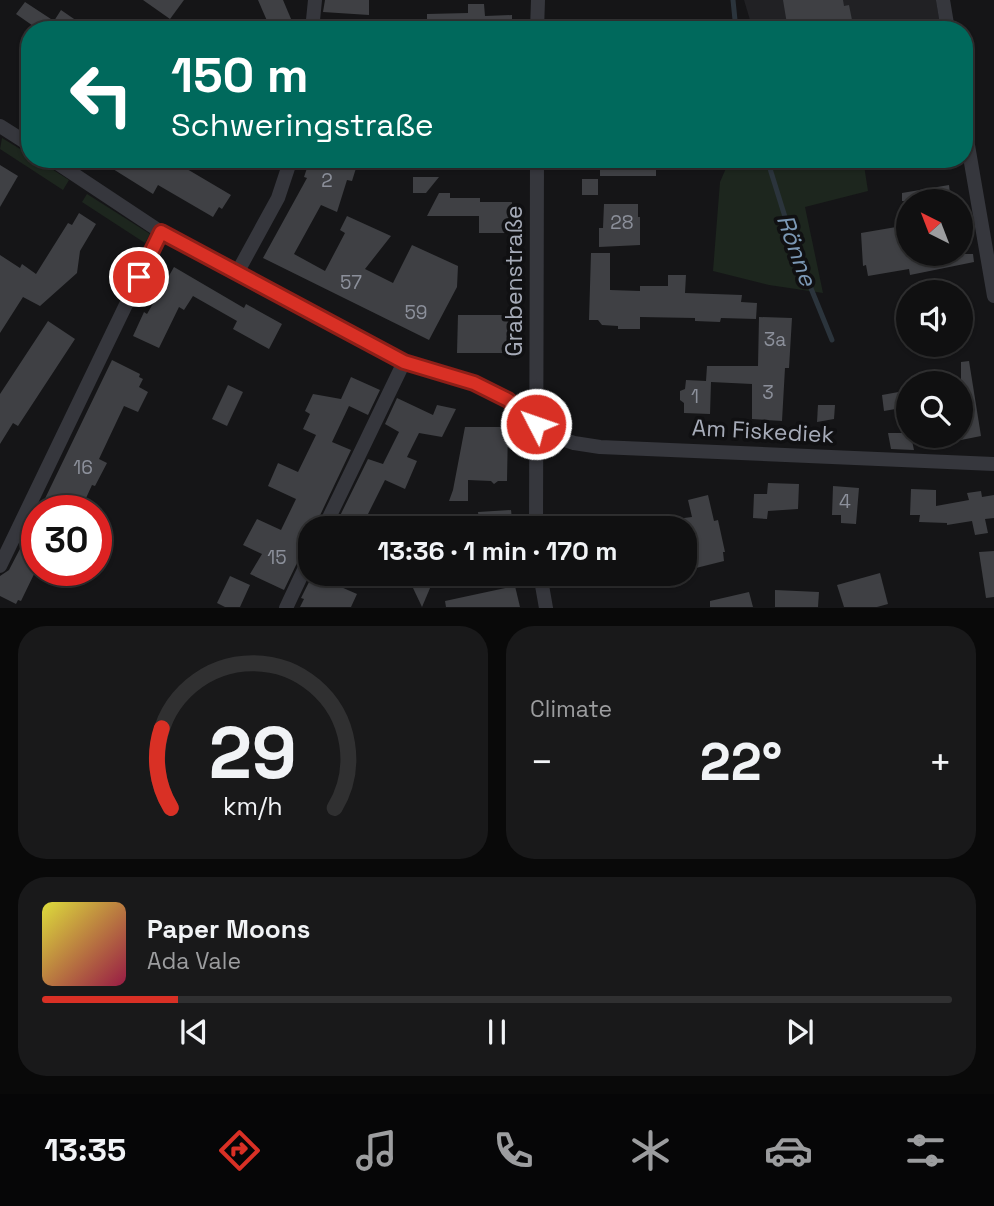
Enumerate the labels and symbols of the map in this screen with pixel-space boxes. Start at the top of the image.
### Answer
house number: 2 [321,168,333,193]
north arrow [896,189,973,266]
street label: Grabenstraße [499,205,529,357]
house number: 28 [610,210,634,235]
water label: Rönne [770,210,824,291]
pin [109,247,169,307]
house number: 57 [340,270,362,295]
house number: 59 [404,300,428,325]
house number: 3a [764,327,786,352]
house number: 3 [762,380,774,405]
house number: 1 [691,384,699,409]
position arrow [499,387,573,461]
street label: Am Fiskediek [691,412,835,450]
house number: 16 [73,455,93,480]
house number: 4 [839,489,851,514]
speed limit sign: 30 [21,495,112,586]
house number: 15 [267,545,287,570]

